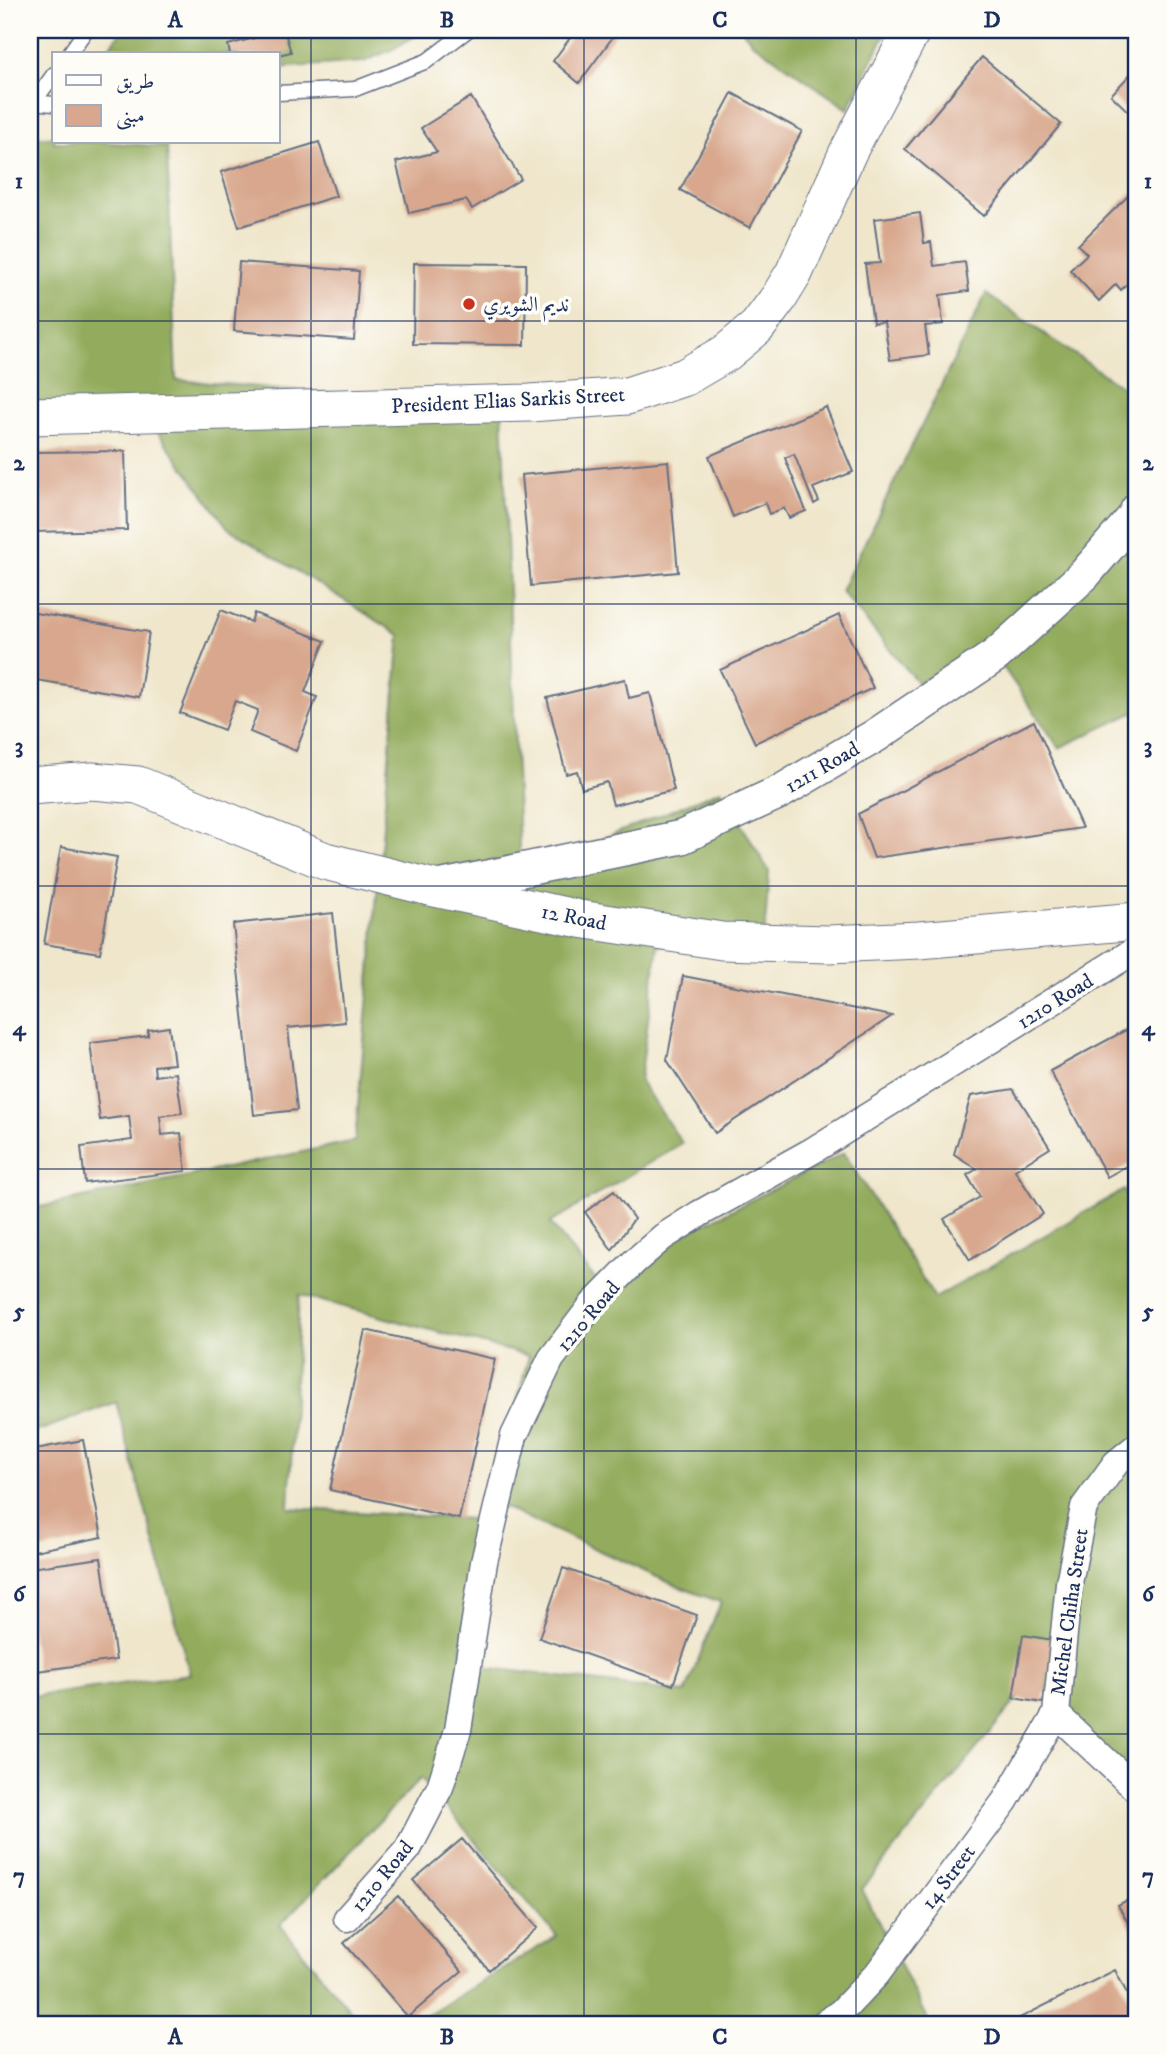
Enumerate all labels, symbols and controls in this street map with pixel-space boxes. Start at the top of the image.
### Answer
text: A [167,6,184,35]
text: B [440,6,454,35]
text: C [712,6,728,35]
text: D [983,6,1001,35]
legend [52,52,280,144]
text: طريق [116,69,154,95]
text: مبنى [116,103,145,130]
text: 1 [15,167,23,196]
text: 1 [1144,167,1152,196]
place label: نديم الشويري [483,292,569,322]
marker: نديم الشويري [461,296,477,312]
street label: President Elias Sarkis Street [390,382,626,420]
text: 2 [13,449,25,478]
text: 2 [1142,449,1154,478]
text: 3 [15,732,23,761]
text: 3 [1144,732,1152,761]
street label: 1211 Road [781,736,865,799]
street label: 12 Road [539,899,609,937]
street label: 1210 Road [1013,968,1099,1035]
text: 4 [12,1014,27,1043]
text: 4 [1141,1014,1156,1043]
street label: 1210 Road [551,1275,626,1358]
text: 5 [12,1297,25,1326]
text: 5 [1141,1297,1154,1326]
street label: Michel Chiha Street [1045,1527,1095,1697]
text: 6 [13,1580,27,1609]
text: 6 [1142,1580,1156,1609]
street label: 1210 Road [346,1835,420,1918]
street label: 14 Street [916,1840,982,1915]
text: 7 [13,1862,25,1891]
text: 7 [1142,1862,1154,1891]
text: A [167,2023,184,2052]
text: B [440,2023,454,2052]
text: C [712,2023,728,2052]
text: D [983,2023,1001,2052]

